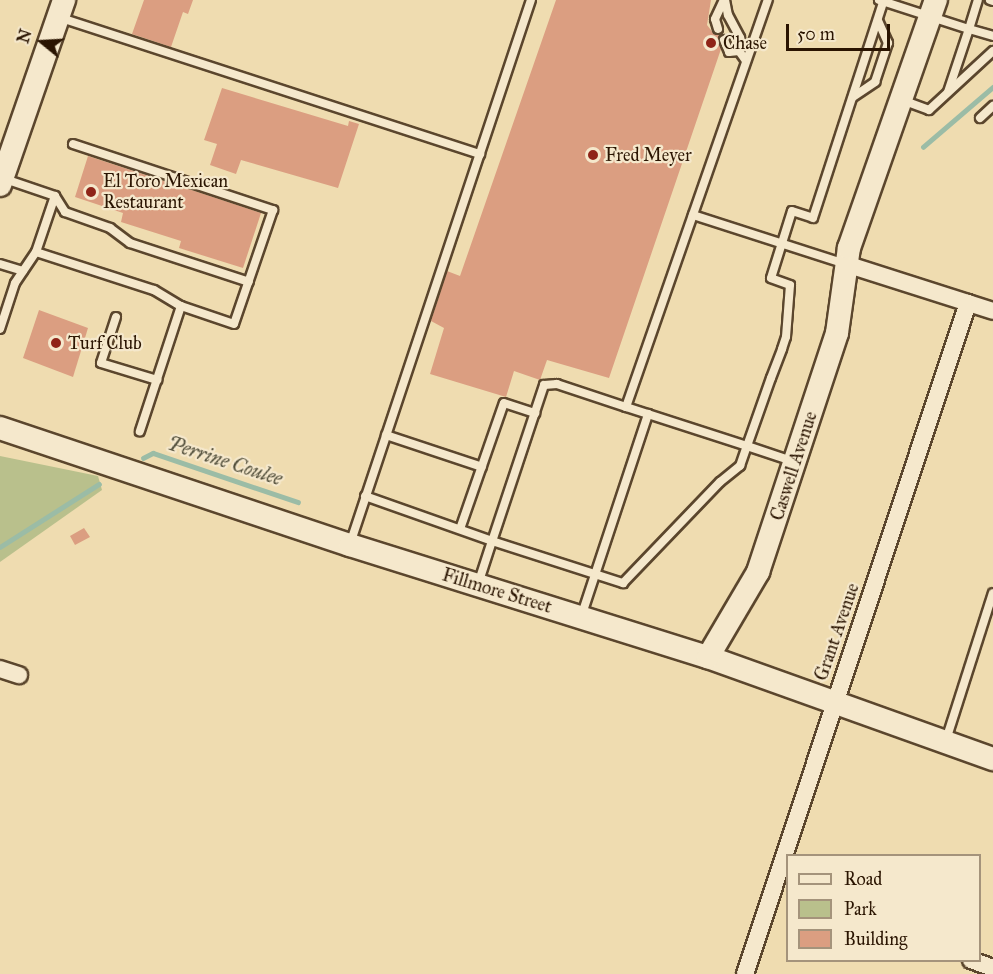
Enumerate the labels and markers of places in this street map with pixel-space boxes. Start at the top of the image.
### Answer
place label: Chase [723,32,767,54]
marker: Chase [704,36,718,50]
place label: Fred Meyer [605,144,692,166]
marker: Fred Meyer [586,148,600,162]
place label: El Toro Mexican Restaurant [103,171,228,213]
marker: El Toro Mexican Restaurant [84,185,98,199]
place label: Turf Club [68,332,142,354]
marker: Turf Club [49,336,63,350]

